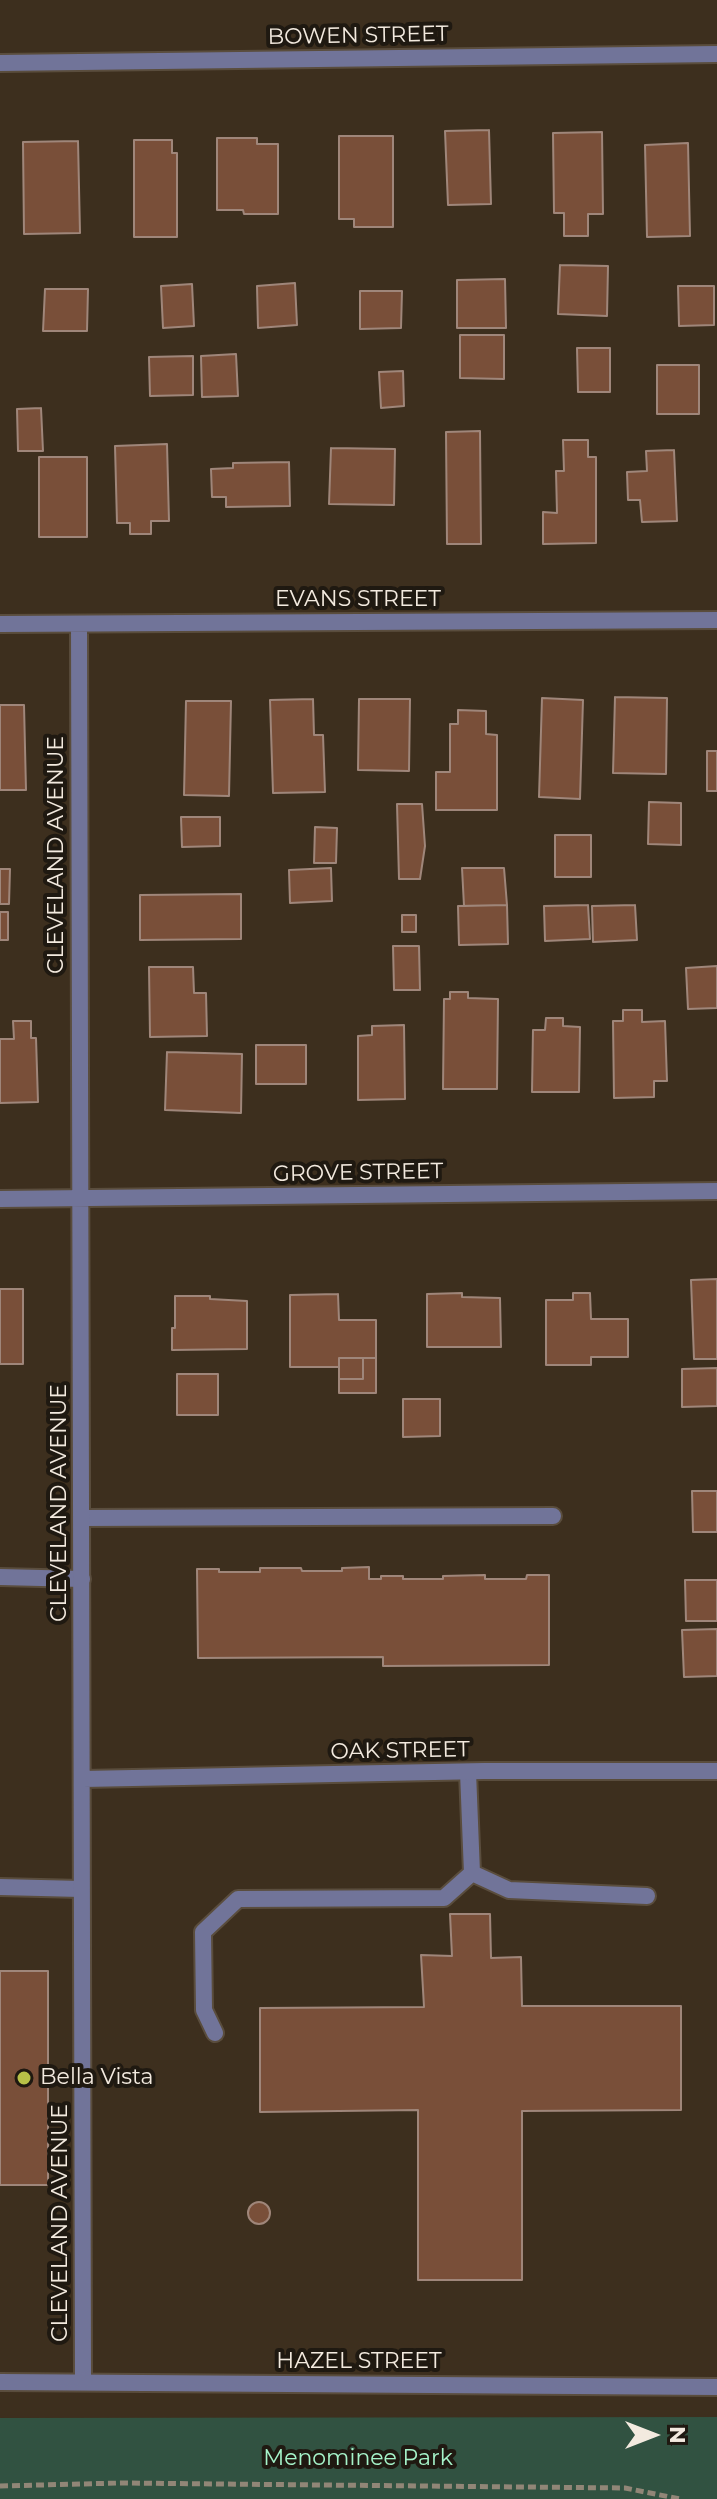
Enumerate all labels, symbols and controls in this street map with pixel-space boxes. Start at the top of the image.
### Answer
street label: BOWEN STREET [267,21,449,51]
street label: EVANS STREET [275,587,441,613]
street label: CLEVELAND AVENUE [44,736,70,974]
street label: GROVE STREET [273,1158,443,1188]
street label: CLEVELAND AVENUE [47,1384,73,1622]
street label: OAK STREET [330,1737,470,1765]
place label: Bella Vista [40,2065,154,2091]
marker: Bella Vista [15,2069,33,2087]
street label: CLEVELAND AVENUE [48,2104,74,2342]
street label: HAZEL STREET [276,2349,442,2375]
north arrow [613,2395,693,2475]
text: N [664,2426,691,2444]
park label: Menominee Park [263,2446,453,2472]

